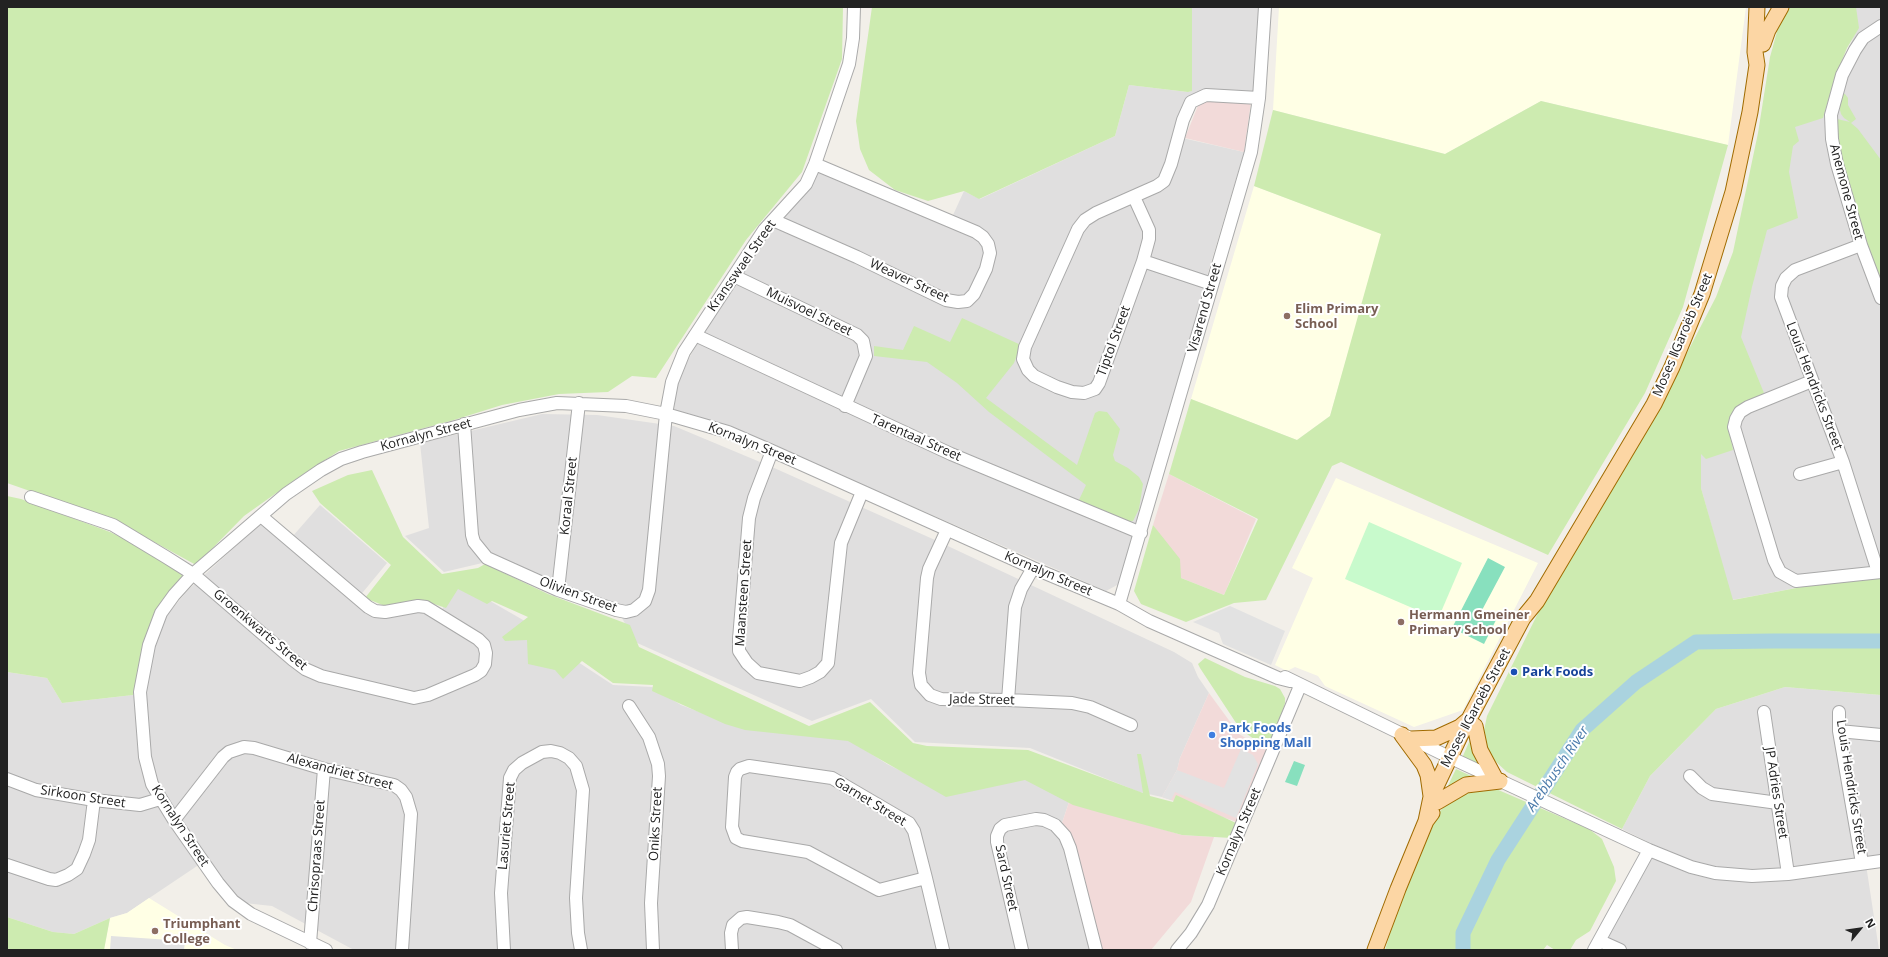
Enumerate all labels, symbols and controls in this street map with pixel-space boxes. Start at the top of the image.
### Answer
street label: Anemone Street [1826,143,1866,241]
street label: Kransswael Street [705,217,779,315]
street label: Weaver Street [867,256,951,306]
street label: Visarend Street [1185,261,1225,355]
street label: Moses ǁGaroëb Street [1650,271,1716,399]
street label: Muisvoel Street [763,284,855,340]
place label: Elim Primary School [1295,301,1378,332]
street label: Tiptol Street [1094,304,1134,378]
marker: Elim Primary School [1282,311,1292,321]
street label: Louis Hendricks Street [1782,320,1846,452]
street label: Tarentaal Street [869,411,963,465]
street label: Kornalyn Street [379,415,473,455]
street label: Kornalyn Street [706,419,798,469]
street label: Koraal Street [557,456,581,536]
street label: Maansteen Street [732,539,756,647]
street label: Kornalyn Street [1002,549,1094,599]
street label: Olivien Street [537,574,619,616]
street label: Groenkwarts Street [210,586,310,674]
place label: Hermann Gmeiner Primary School [1409,607,1530,638]
marker: Hermann Gmeiner Primary School [1396,617,1406,627]
street label: Moses ǁGaroëb Street [1438,646,1514,770]
place label: Park Foods [1522,664,1593,680]
marker: Park Foods [1509,667,1519,677]
street label: Jade Street [949,692,1015,708]
street label: Louis Hendricks Street [1833,719,1869,855]
place label: Park Foods Shopping Mall [1220,720,1311,751]
water label: Arebbusch River [1523,723,1593,815]
marker: Park Foods Shopping Mall [1207,730,1217,740]
street label: JP Adries Street [1761,746,1791,840]
street label: Alexandriet Street [285,750,395,794]
street label: Garnet Street [831,774,909,830]
street label: Lasuriet Street [495,781,519,871]
street label: Kornalyn Street [148,782,212,870]
street label: Sirkoon Street [39,783,127,811]
street label: Kornalyn Street [1214,786,1264,878]
street label: Oniks Street [646,787,666,861]
street label: Chrisopraas Street [305,799,329,913]
street label: Sard Street [991,843,1021,913]
north arrow [1840,909,1880,949]
text: N [1862,915,1880,930]
place label: Triumphant College [163,916,241,947]
marker: Triumphant College [150,926,160,936]

